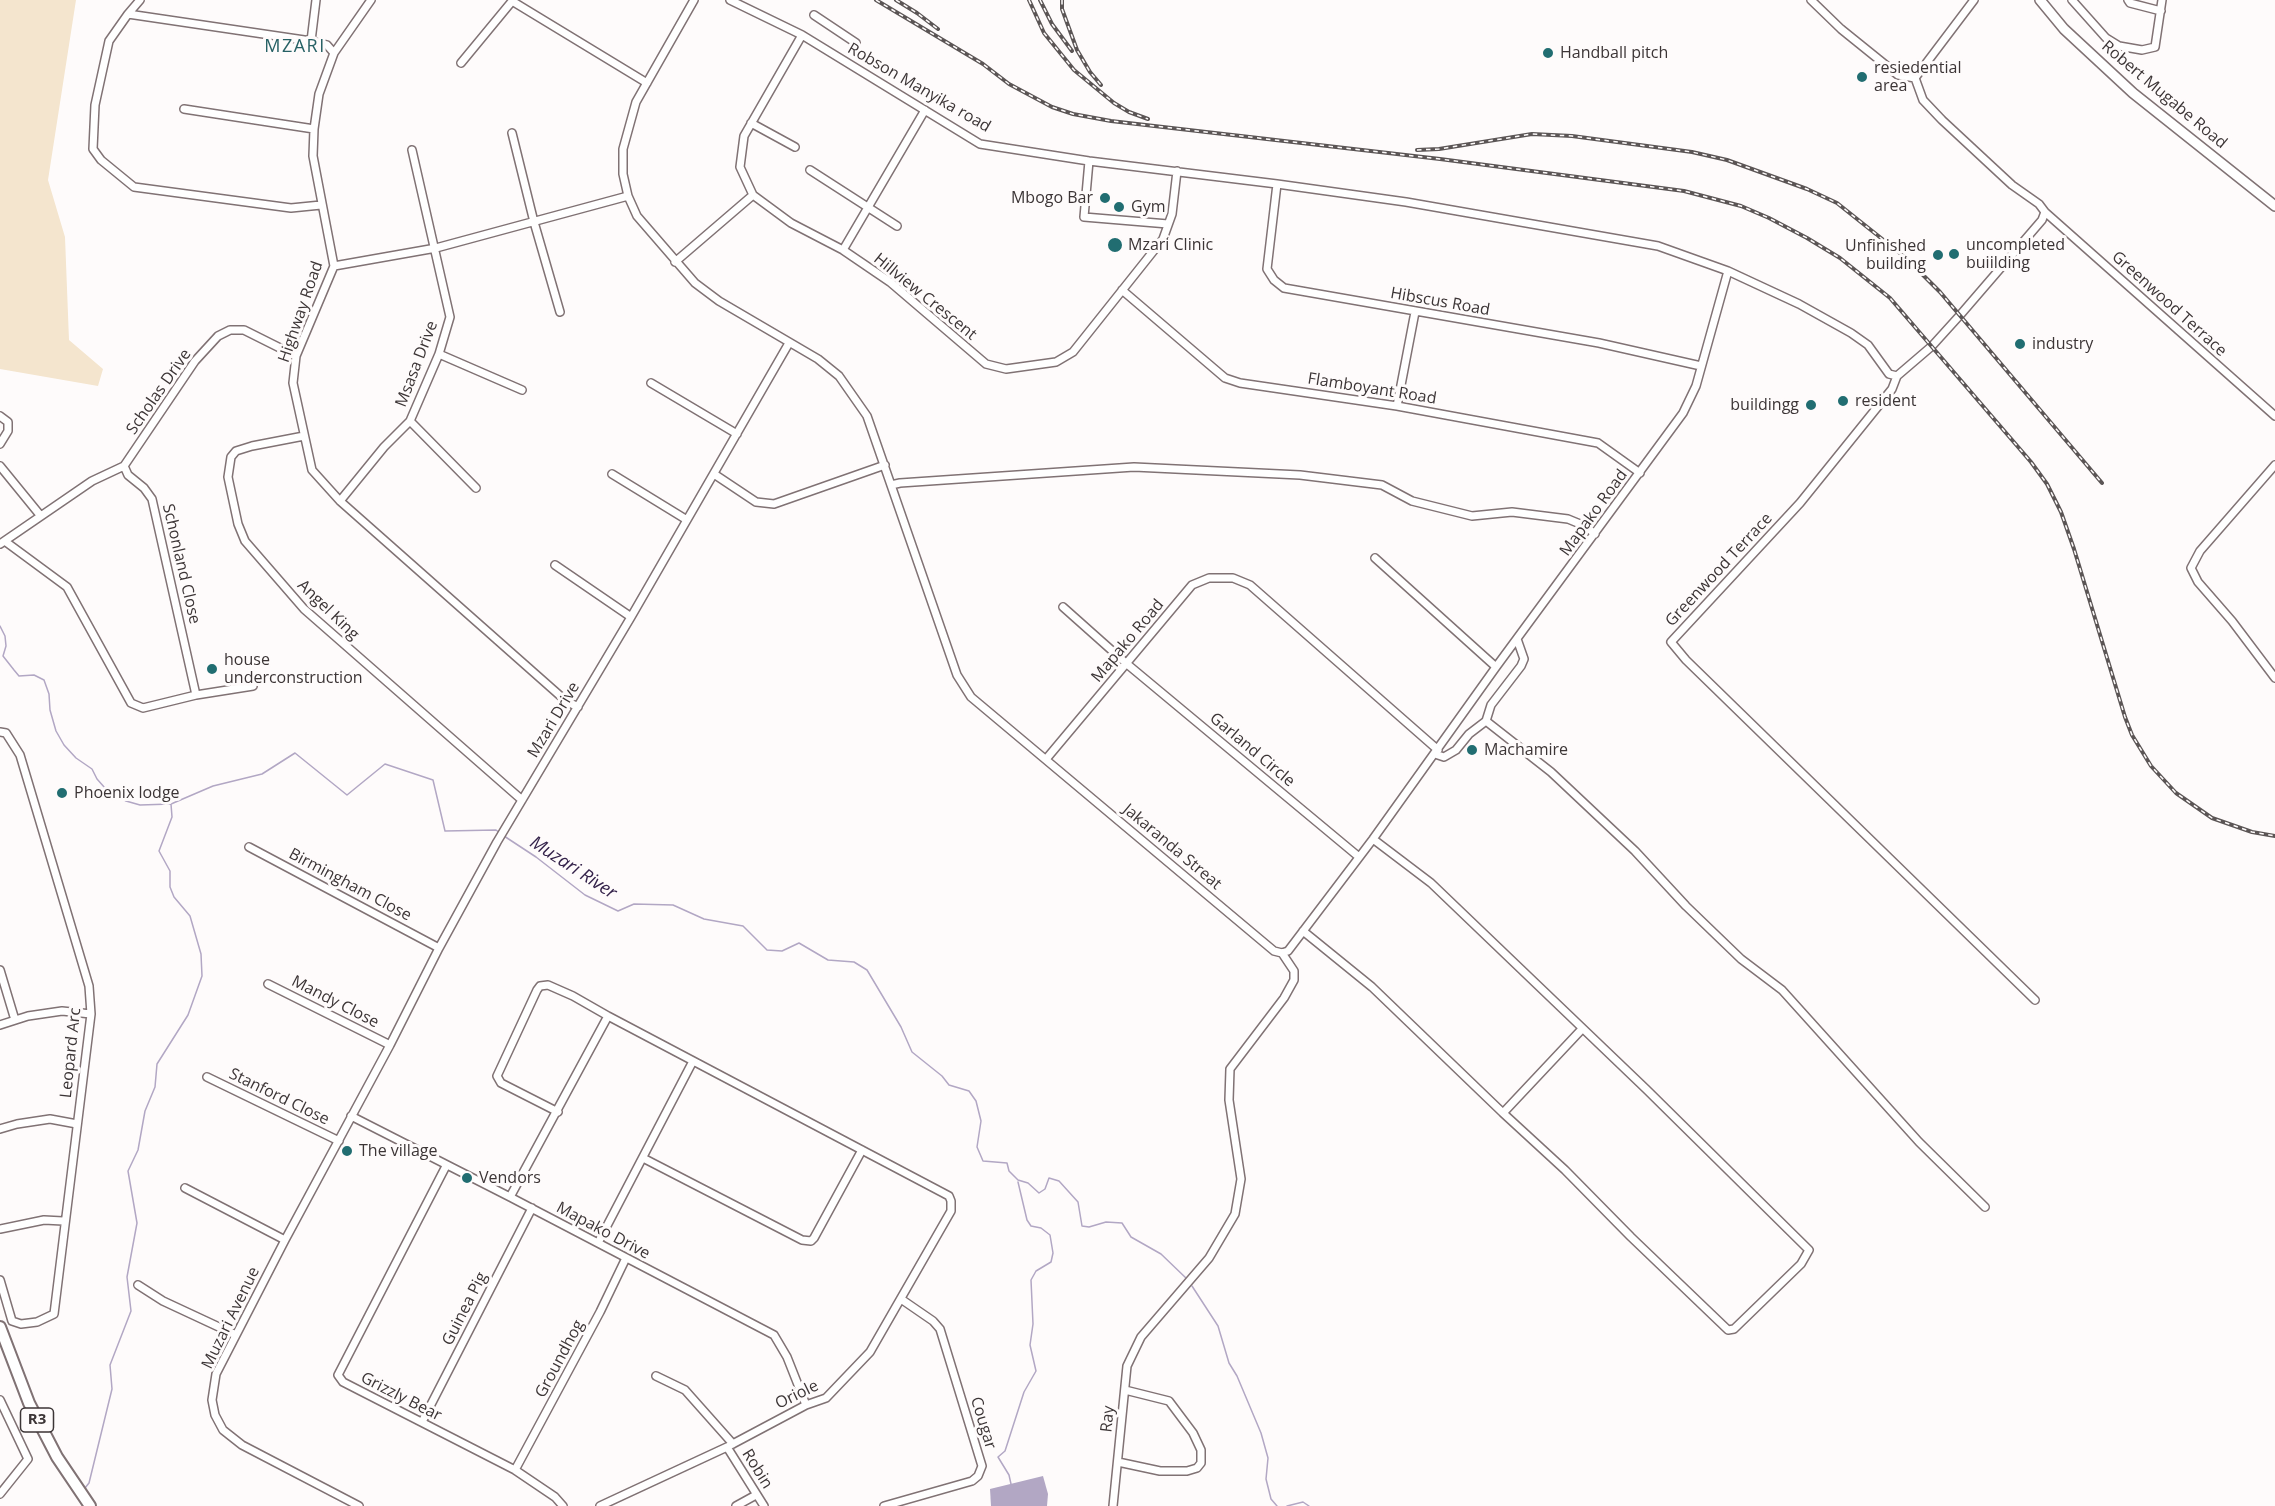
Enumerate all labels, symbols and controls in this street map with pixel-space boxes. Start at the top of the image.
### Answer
district label: MZARI [264,36,326,58]
street label: Robert Mugabe Road [2097,37,2231,153]
street label: Robson Manyika road [844,39,994,137]
place label: Handball pitch [1560,43,1668,63]
marker: Handball pitch [1541,46,1555,60]
place label: resiedential area [1874,58,1961,96]
marker: resiedential area [1855,70,1869,84]
place label: Mbogo Bar [1011,188,1093,208]
marker: Mbogo Bar [1098,191,1112,205]
place label: Gym [1131,197,1165,217]
marker: Gym [1112,200,1126,214]
place label: Mzari Clinic [1128,235,1213,255]
place label: uncompleted buiilding [1966,235,2065,273]
marker: Mzari Clinic [1106,236,1124,254]
place label: Unfinished building [1845,236,1926,274]
marker: uncompleted buiilding [1947,247,1961,261]
street label: Greenwood Terrace [2108,247,2230,361]
marker: Unfinished building [1931,248,1945,262]
street label: Hillview Crescent [870,250,980,344]
street label: Highway Road [275,259,327,365]
street label: Hibscus Road [1389,284,1491,320]
street label: Msasa Drive [392,318,442,410]
place label: industry [2032,334,2093,354]
marker: industry [2013,337,2027,351]
street label: Scholas Drive [123,346,195,438]
street label: Flamboyant Road [1306,369,1438,409]
place label: resident [1855,391,1916,411]
marker: resident [1836,394,1850,408]
place label: buildingg [1730,395,1799,415]
marker: buildingg [1804,398,1818,412]
street label: Mapako Road [1556,466,1632,560]
street label: Schonland Close [158,502,204,626]
street label: Greenwood Terrace [1662,509,1776,631]
street label: Angel King [293,576,363,644]
street label: Mapako Road [1088,596,1168,686]
place label: house underconstruction [224,650,363,688]
marker: house underconstruction [205,662,219,676]
street label: Mzari Drive [524,679,584,761]
street label: Garland Circle [1206,709,1298,791]
place label: Machamire [1484,740,1568,760]
marker: Machamire [1465,743,1479,757]
place label: Phoenix lodge [74,783,180,803]
marker: Phoenix lodge [55,786,69,800]
street label: Jakaranda Streat [1119,800,1225,894]
water label: Muzari River [526,832,620,904]
street label: Birmingham Close [285,845,415,925]
street label: Mandy Close [288,972,382,1032]
street label: Leopard Arc [57,1007,85,1099]
street label: Stanford Close [226,1064,332,1130]
place label: The village [359,1141,437,1161]
marker: The village [340,1144,354,1158]
place label: Vendors [479,1168,541,1188]
marker: Vendors [460,1171,474,1185]
street label: Mapako Drive [553,1198,653,1264]
street label: Muzari Avenue [198,1264,264,1372]
street label: Guinea Pig [438,1269,492,1349]
street label: Groundhog [531,1317,589,1401]
street label: Grizzly Bear [357,1368,445,1426]
street label: Oriole [772,1376,822,1414]
street label: Cougar [966,1395,1000,1451]
street label: Ray [1097,1405,1119,1433]
road number: R3 [20,1408,54,1432]
street label: Robin [737,1446,777,1492]

